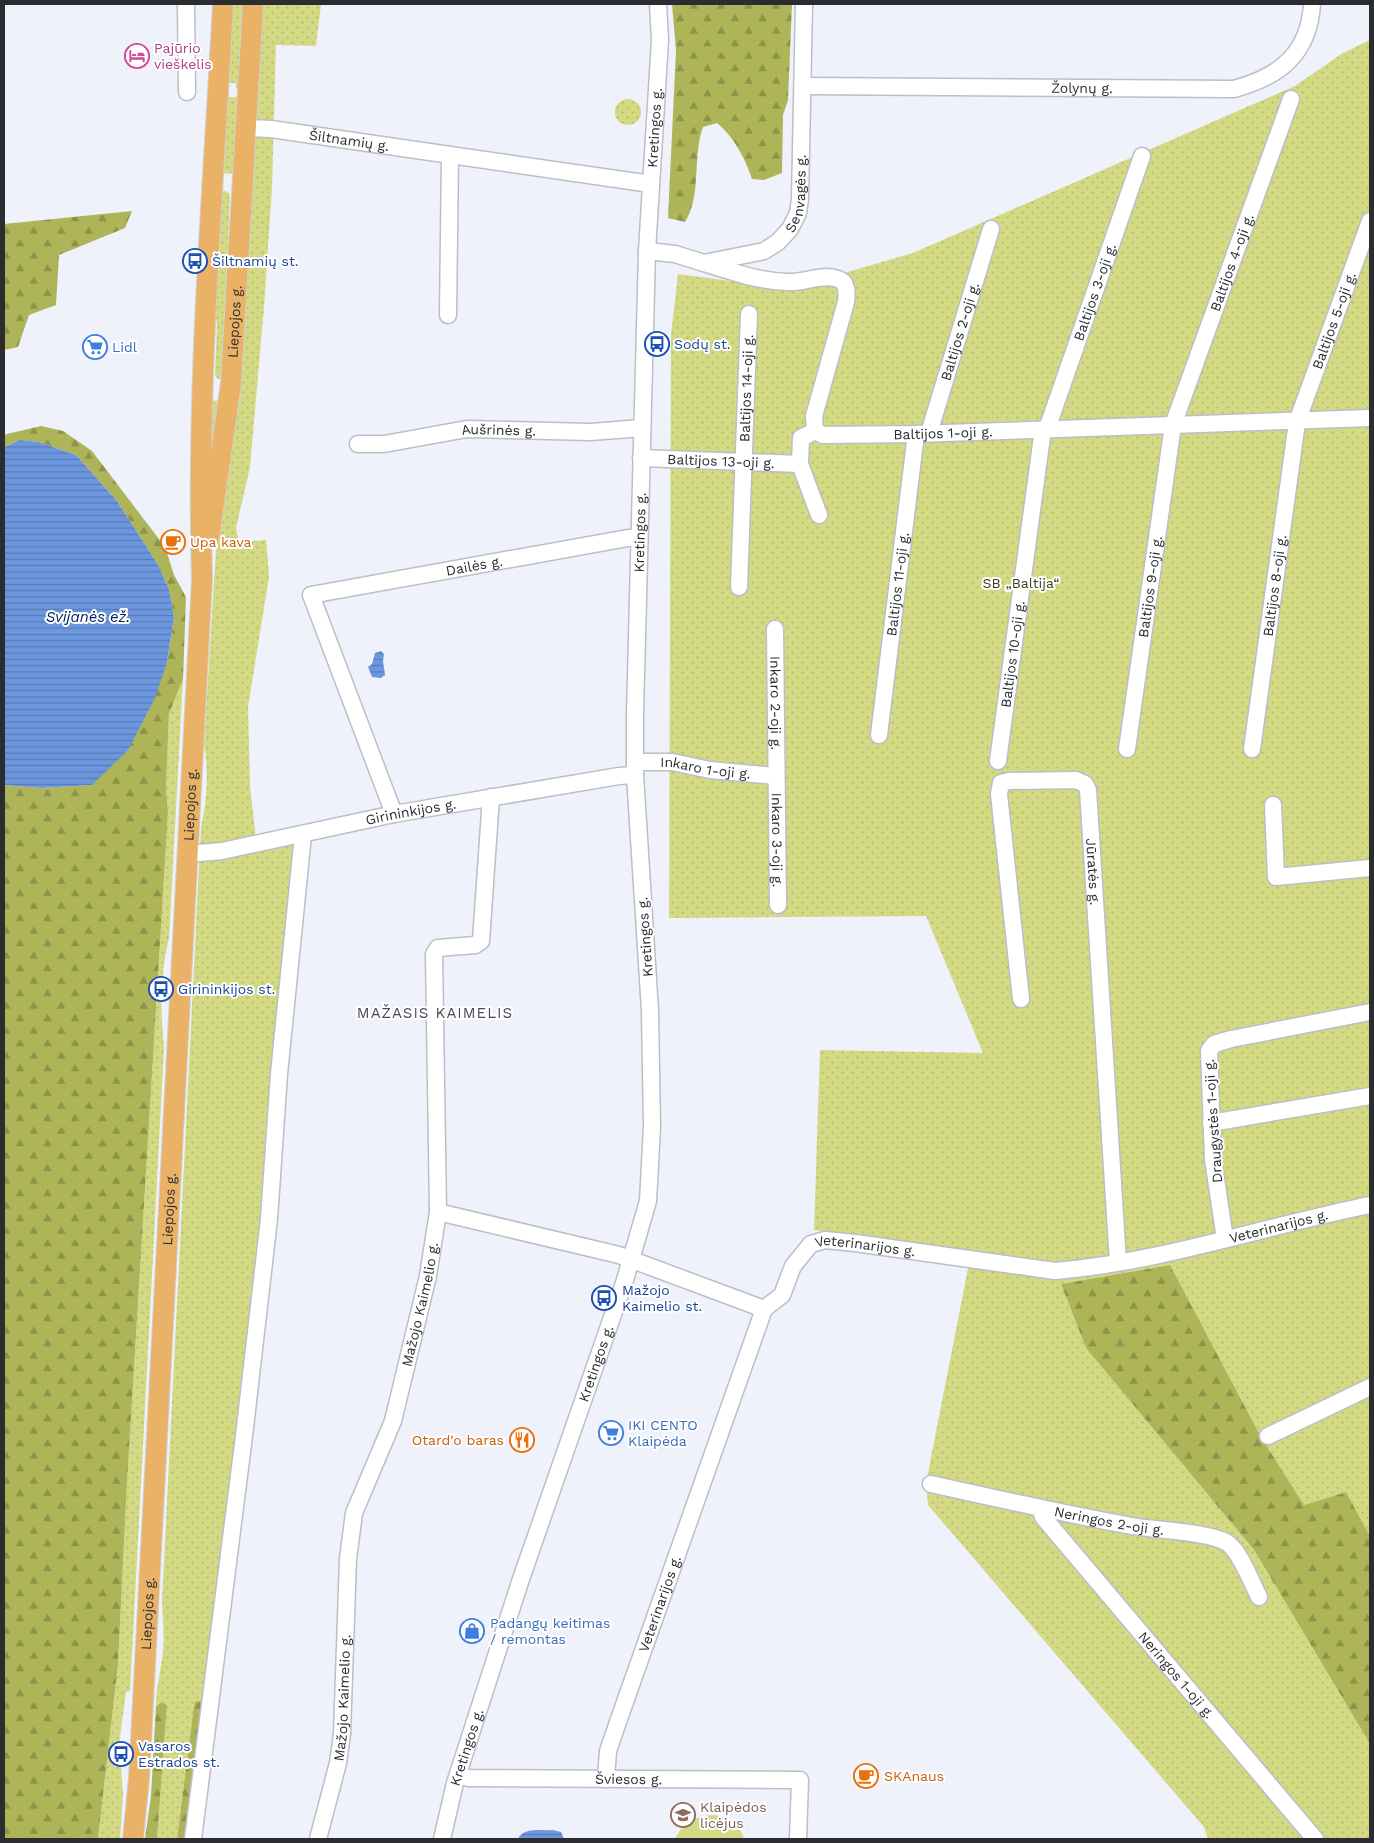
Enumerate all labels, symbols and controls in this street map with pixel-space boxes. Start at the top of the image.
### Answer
place label: Pajūrio vieškelis [154,40,212,72]
hotel icon: Pajūrio vieškelis [124,43,150,69]
street label: Žolynų g. [1051,80,1113,96]
street label: Kretingos g. [644,87,665,168]
street label: Šiltnamių g. [308,127,390,154]
street label: Senvagės g. [782,154,809,235]
street label: Baltijos 4-oji g. [1207,212,1257,314]
street label: Baltijos 3-oji g. [1070,241,1119,343]
bus stop icon: Šiltnamių st. [182,248,208,274]
place label: Šiltnamių st. [212,253,299,269]
street label: Baltijos 5-oji g. [1309,270,1359,371]
street label: Baltijos 2-oji g. [937,281,982,383]
street label: Liepojos g. [224,285,245,358]
bus stop icon: Sodų st. [644,331,670,357]
supermarket icon: Lidl [82,334,108,360]
street label: Baltijos 14-oji g. [736,334,756,442]
place label: Sodų st. [674,336,731,352]
place label: Lidl [112,339,138,355]
street label: Aušrinės g. [460,421,536,439]
street label: Baltijos 1-oji g. [893,423,993,442]
street label: Baltijos 13-oji g. [667,451,775,471]
street label: Kretingos g. [631,492,649,573]
cafe icon: Upa kava [160,529,186,555]
street label: Baltijos 11-oji g. [883,531,912,637]
place label: Upa kava [190,534,252,550]
street label: Baltijos 8-oji g. [1260,534,1289,637]
street label: Baltijos 9-oji g. [1135,535,1165,639]
street label: Dailės g. [444,553,504,579]
park label: SB „Baltija“ [983,575,1059,591]
street label: Baltijos 10-oji g. [997,599,1028,709]
water label: Svijanės ež. [46,608,130,626]
street label: Inkaro 2-oji g. [767,656,784,750]
street label: Inkaro 1-oji g. [660,754,751,782]
street label: Liepojos g. [180,768,200,841]
street label: Inkaro 3-oji g. [769,793,786,887]
street label: Girininkijos g. [364,796,457,828]
street label: Jūratės g. [1083,838,1103,906]
street label: Kretingos g. [634,897,656,977]
bus stop icon: Girininkijos st. [148,976,174,1002]
place label: Girininkijos st. [178,981,275,997]
district label: MAŽASIS KAIMELIS [357,1004,513,1022]
street label: Draugystės 1-oji g. [1201,1058,1225,1184]
street label: Liepojos g. [159,1172,179,1246]
street label: Veterinarijos g. [1228,1206,1330,1246]
street label: Veterinarijos g. [813,1232,916,1259]
street label: Mažojo Kaimelio g. [398,1241,441,1368]
place label: Mažojo Kaimelio st. [622,1282,702,1314]
bus stop icon: Mažojo Kaimelio st. [591,1285,617,1311]
street label: Kretingos g. [575,1323,617,1404]
place label: IKI CENTO Klaipėda [628,1417,698,1449]
supermarket icon: IKI CENTO Klaipėda [598,1420,624,1446]
restaurant icon: Otard'o baras [509,1427,535,1453]
place label: Otard'o baras [412,1432,504,1448]
street label: Neringos 2-oji g. [1053,1503,1165,1538]
street label: Veterinarijos g. [635,1553,684,1654]
street label: Liepojos g. [138,1577,158,1650]
place label: Padangų keitimas / remontas [490,1615,610,1647]
shop icon: Padangų keitimas / remontas [459,1618,485,1644]
street label: Neringos 1-oji g. [1135,1628,1218,1722]
street label: Mažojo Kaimelio g. [330,1634,353,1762]
street label: Kretingos g. [447,1707,486,1788]
place label: Vasaros Estrados st. [138,1738,220,1770]
bus stop icon: Vasaros Estrados st. [108,1741,134,1767]
cafe icon: SKAnaus [853,1763,879,1789]
place label: SKAnaus [884,1768,944,1784]
street label: Šviesos g. [595,1771,662,1787]
place label: Klaipėdos licėjus [700,1799,767,1831]
school or university icon: Klaipėdos licėjus [670,1802,696,1828]

